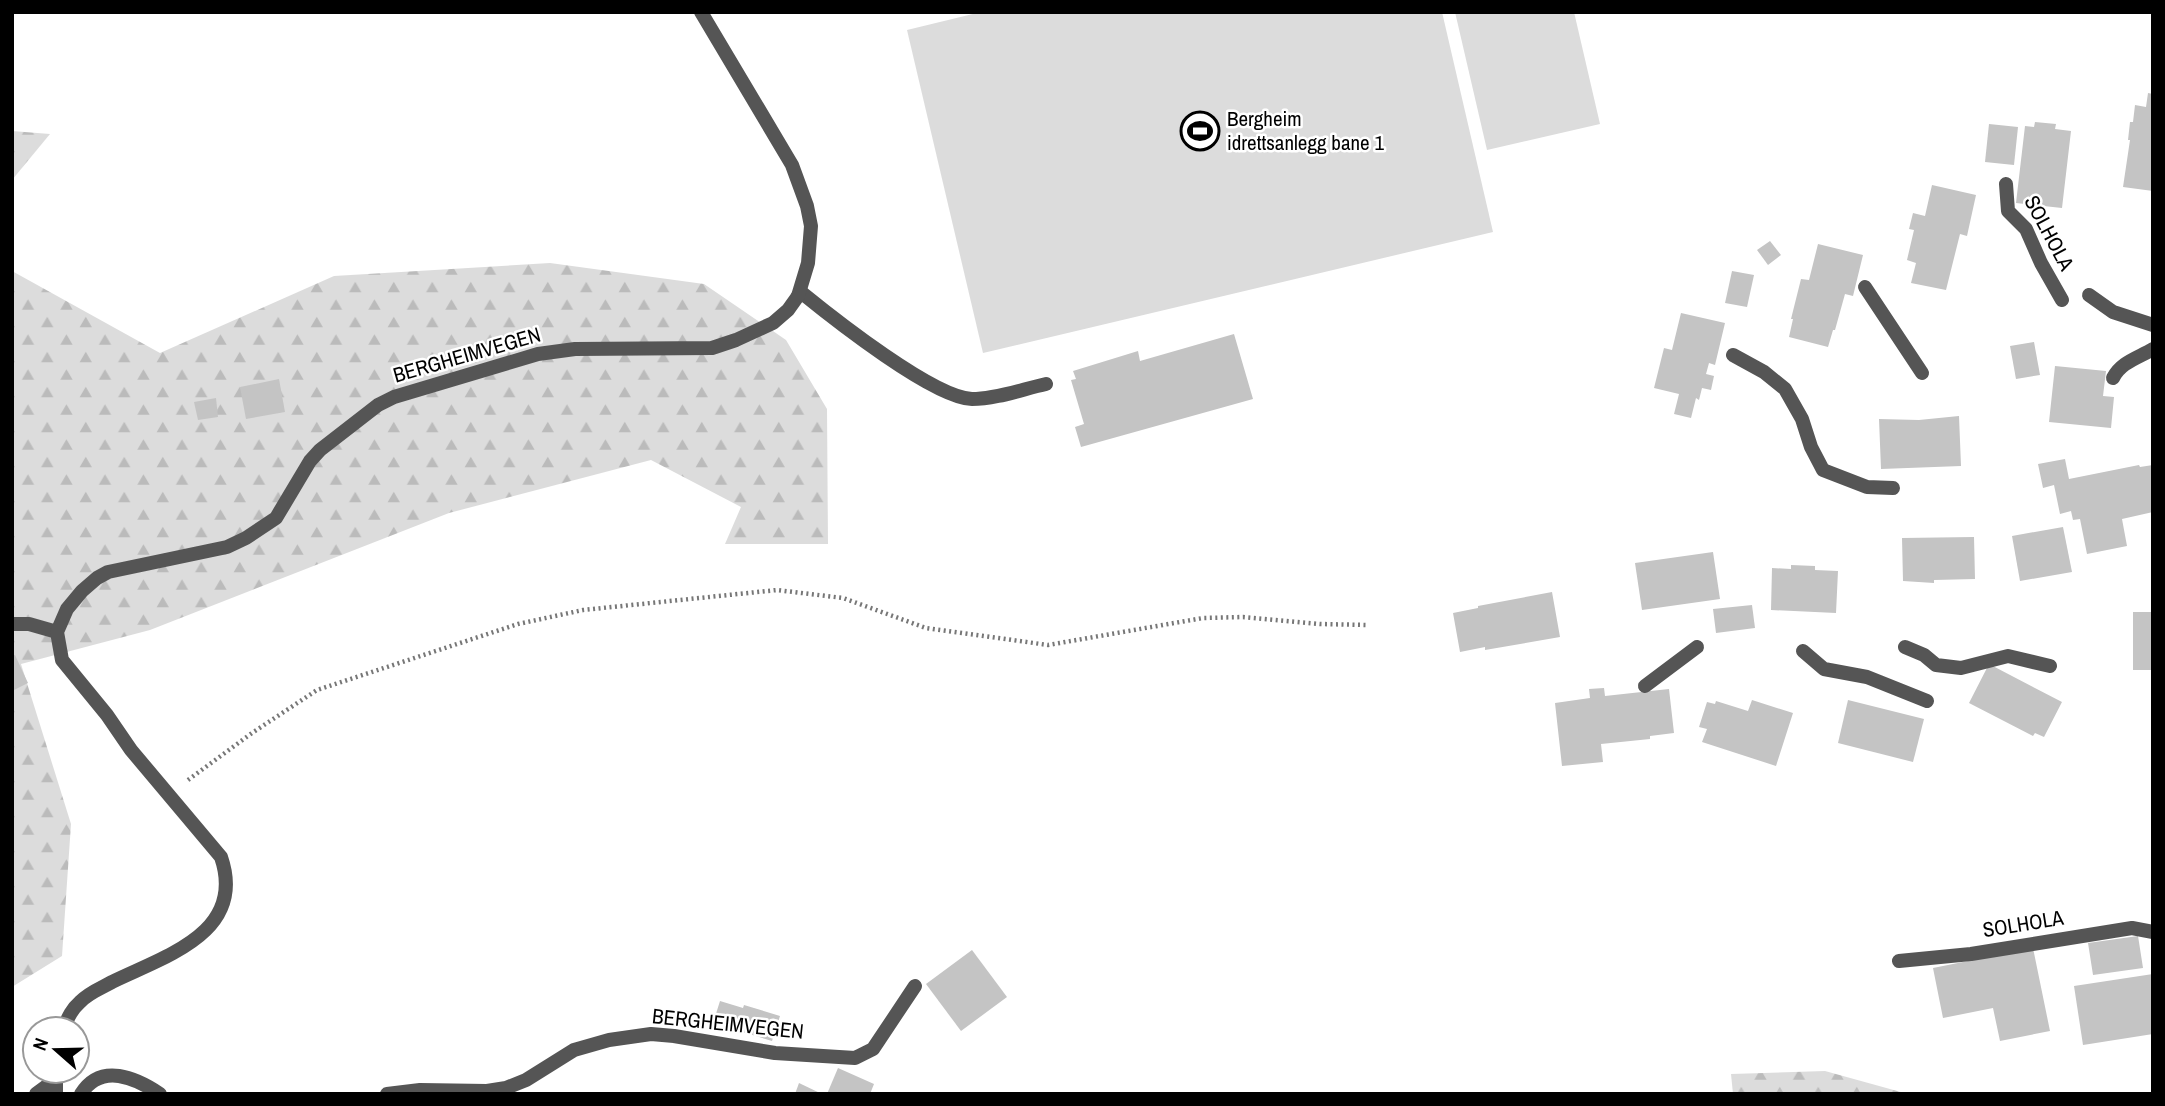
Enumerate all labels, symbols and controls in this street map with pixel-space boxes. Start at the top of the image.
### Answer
place label: Bergheim idrettsanlegg bane 1 [1227,104,1384,157]
sports icon: Bergheim idrettsanlegg bane 1 [1179,110,1221,152]
street label: SOLHOLA [2018,190,2082,276]
street label: BERGHEIMVEGEN [390,320,544,389]
street label: SOLHOLA [1980,903,2066,944]
street label: BERGHEIMVEGEN [651,1001,805,1046]
north arrow [21,1015,91,1085]
text: N [26,1034,54,1054]

